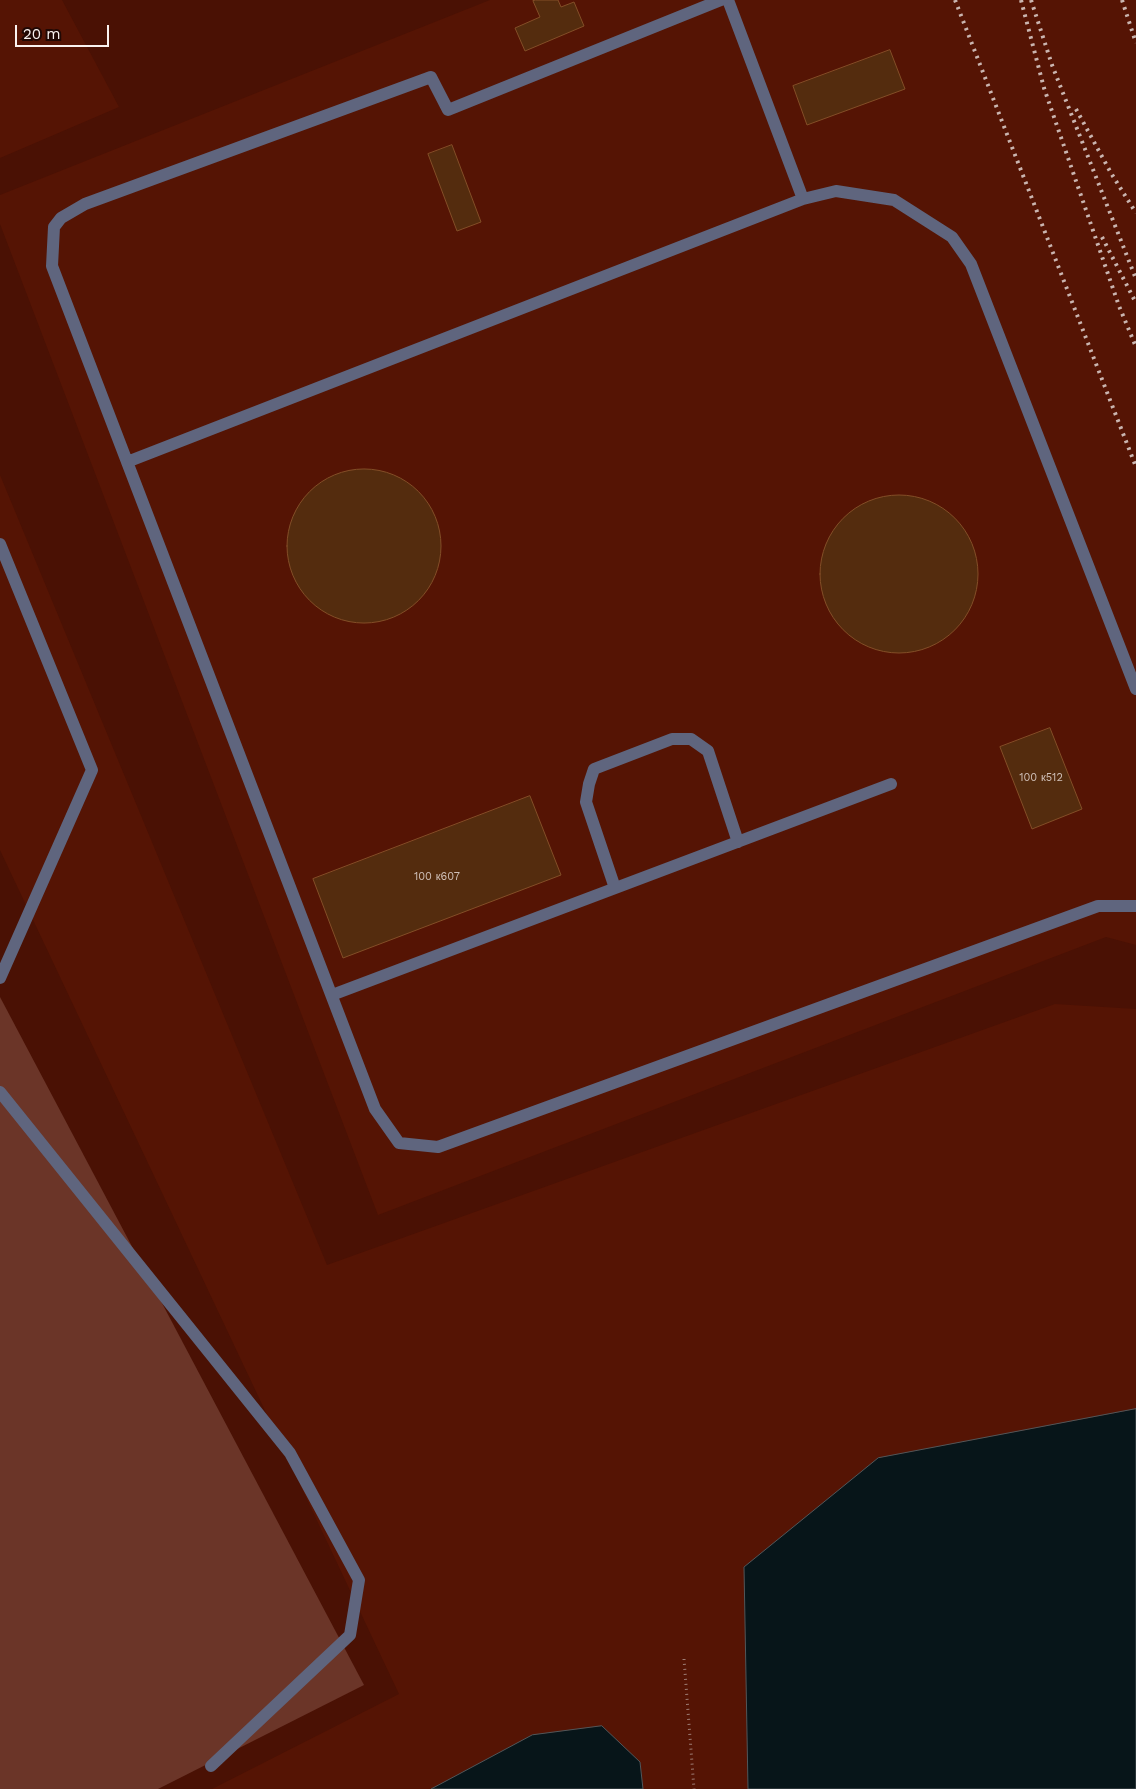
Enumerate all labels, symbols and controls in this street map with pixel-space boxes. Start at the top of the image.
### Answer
scale bar [18,15,111,47]
text: 20 m [23,25,61,43]
house number: 100 к512 [1019,771,1063,785]
house number: 100 к607 [414,870,460,884]

